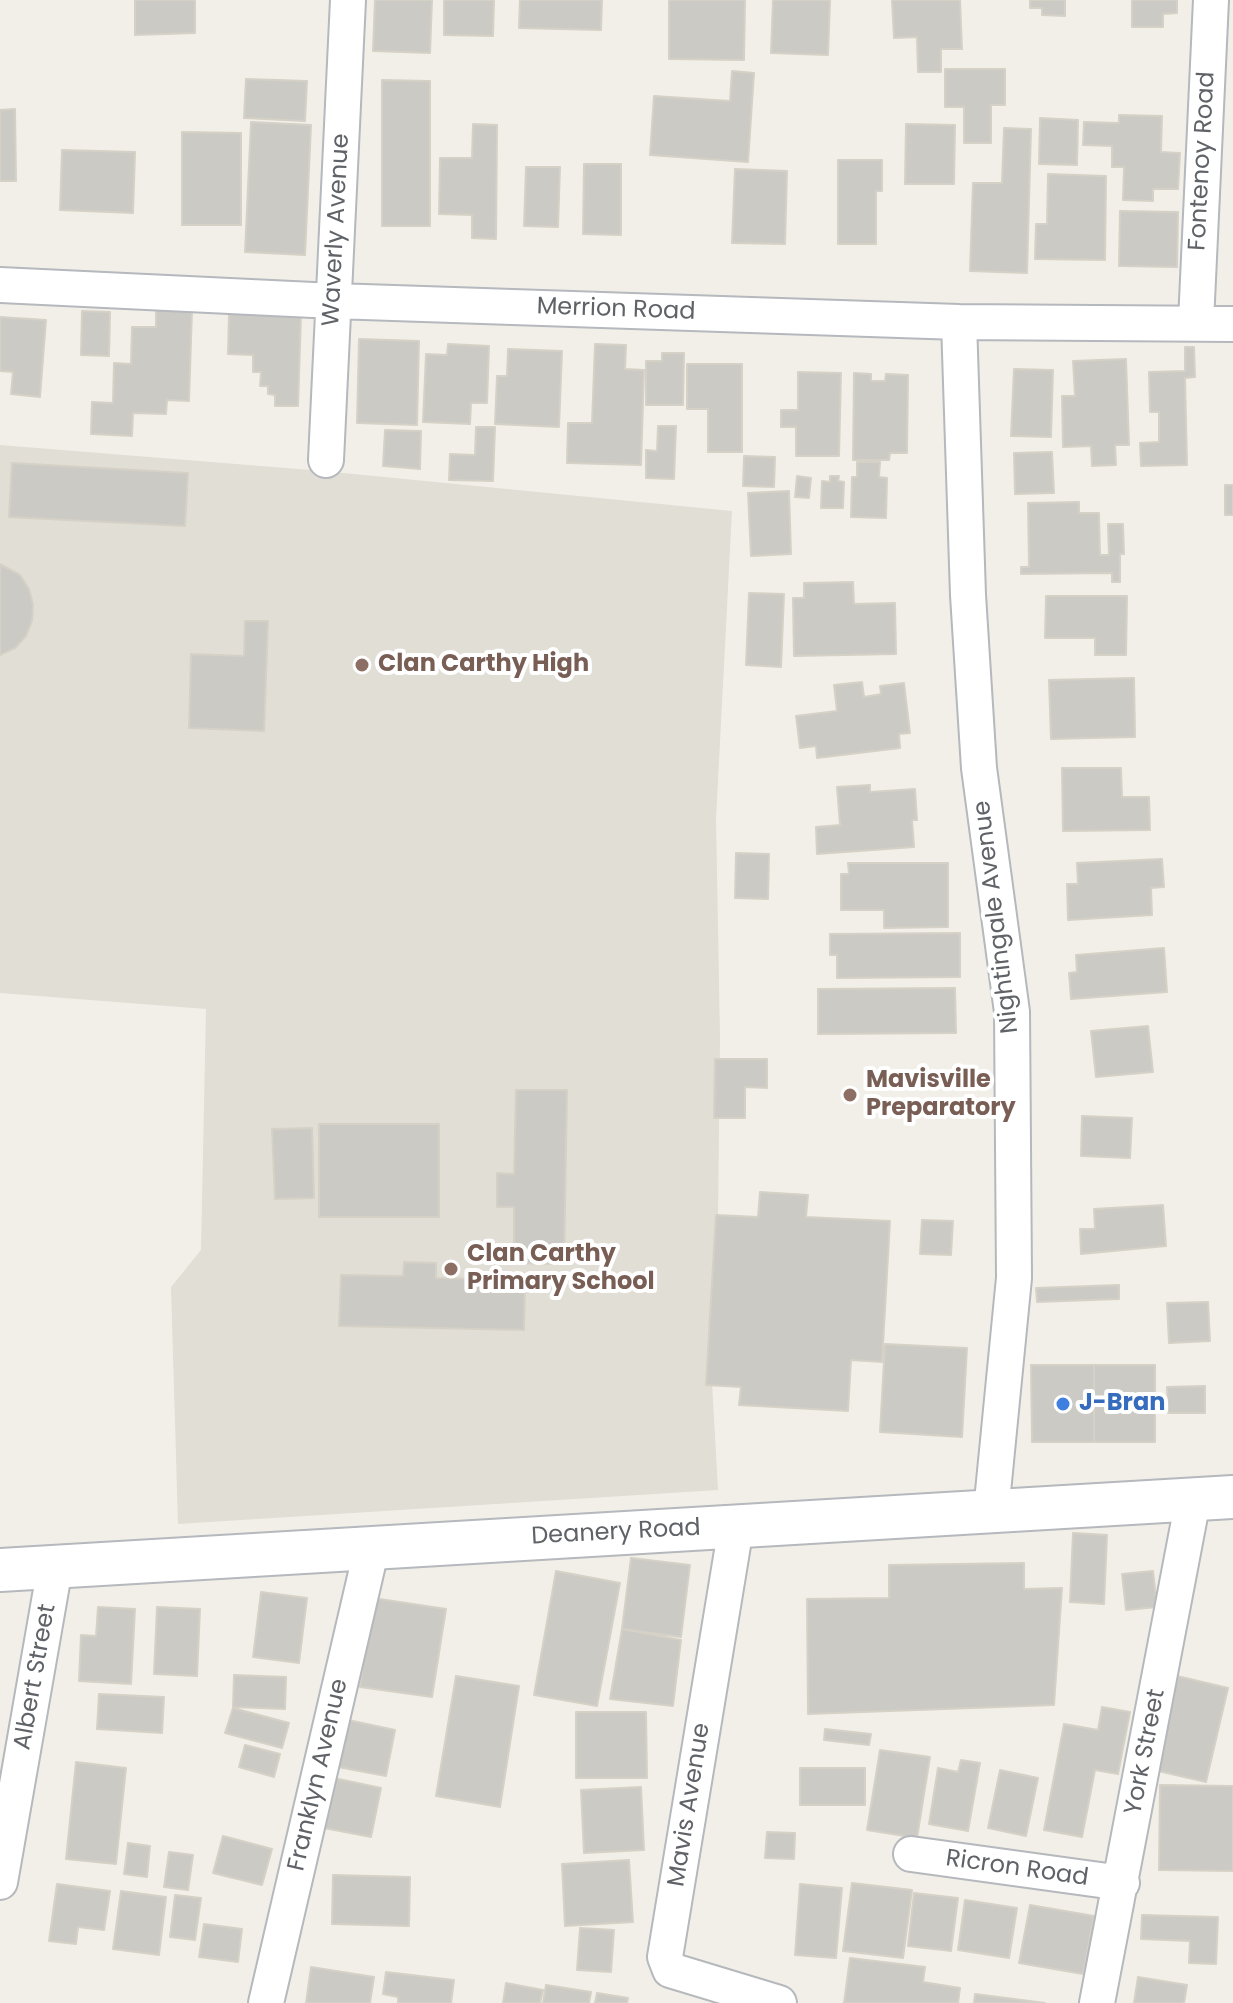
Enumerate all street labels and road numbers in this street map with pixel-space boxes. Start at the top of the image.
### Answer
street label: Fontenoy Road [1184,71,1222,251]
street label: Waverly Avenue [318,133,356,327]
street label: Merrion Road [536,293,696,327]
street label: Nightingale Avenue [968,799,1026,1035]
street label: Deanery Road [531,1514,701,1552]
street label: Albert Street [9,1602,63,1752]
street label: Franklyn Avenue [283,1676,355,1874]
street label: York Street [1120,1687,1172,1817]
street label: Mavis Avenue [663,1721,717,1889]
street label: Ricron Road [944,1845,1090,1893]

